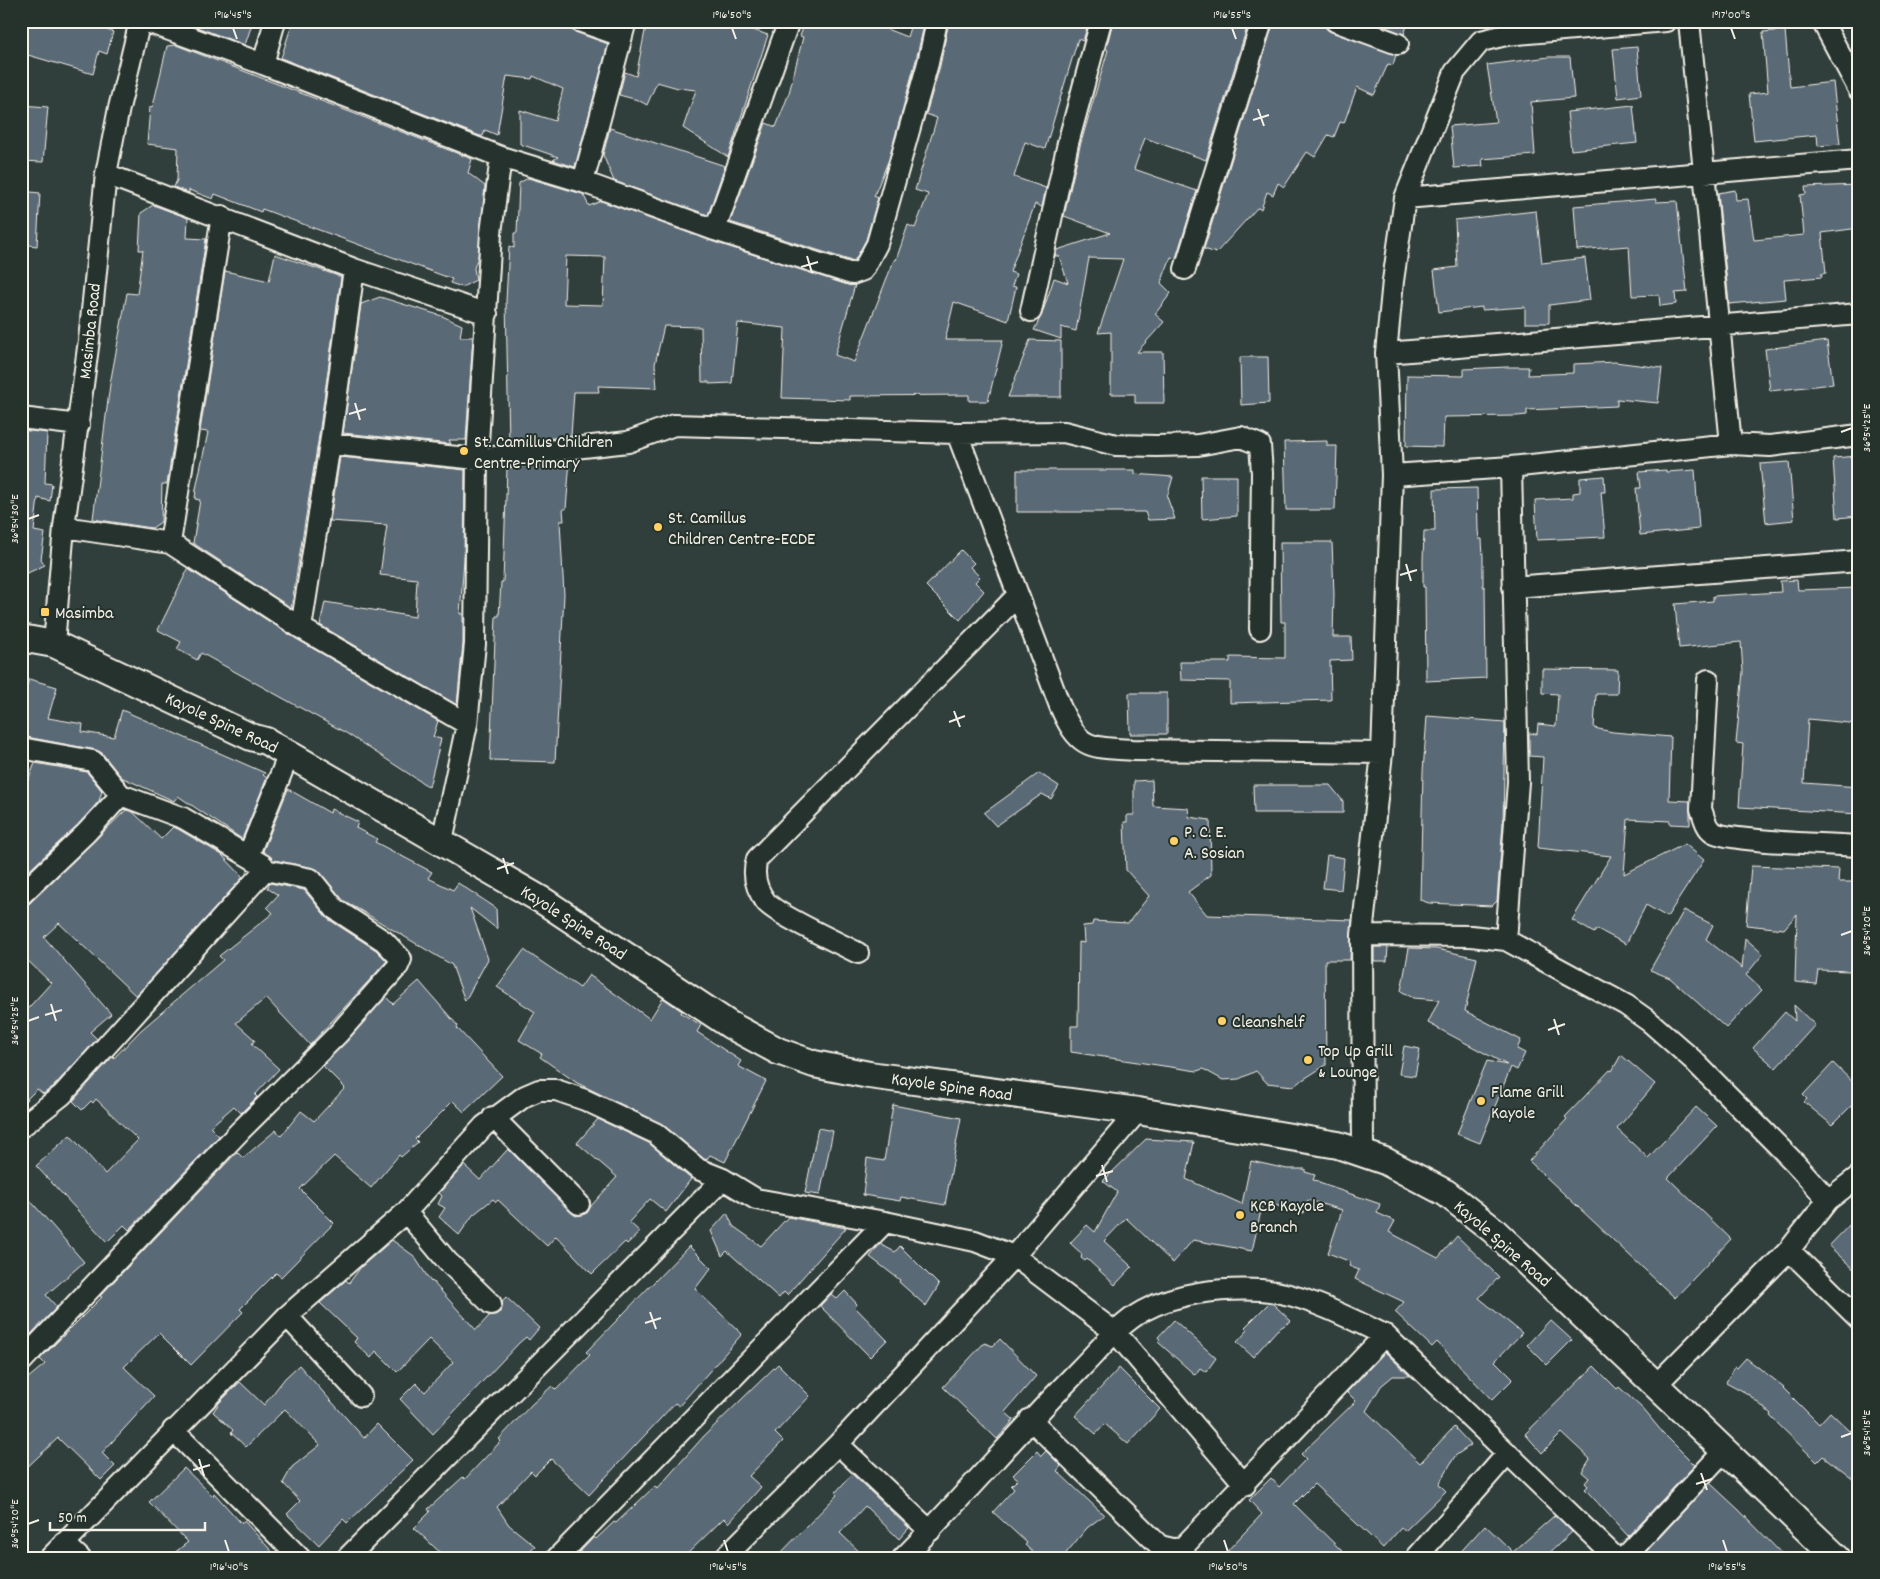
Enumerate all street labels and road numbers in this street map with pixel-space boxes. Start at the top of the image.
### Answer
street label: Masimba Road [74,282,109,380]
street label: Kayole Spine Road [160,687,281,761]
street label: Kayole Spine Road [515,880,631,968]
street label: Kayole Spine Road [890,1068,1014,1109]
street label: Kayole Spine Road [1447,1195,1556,1294]

